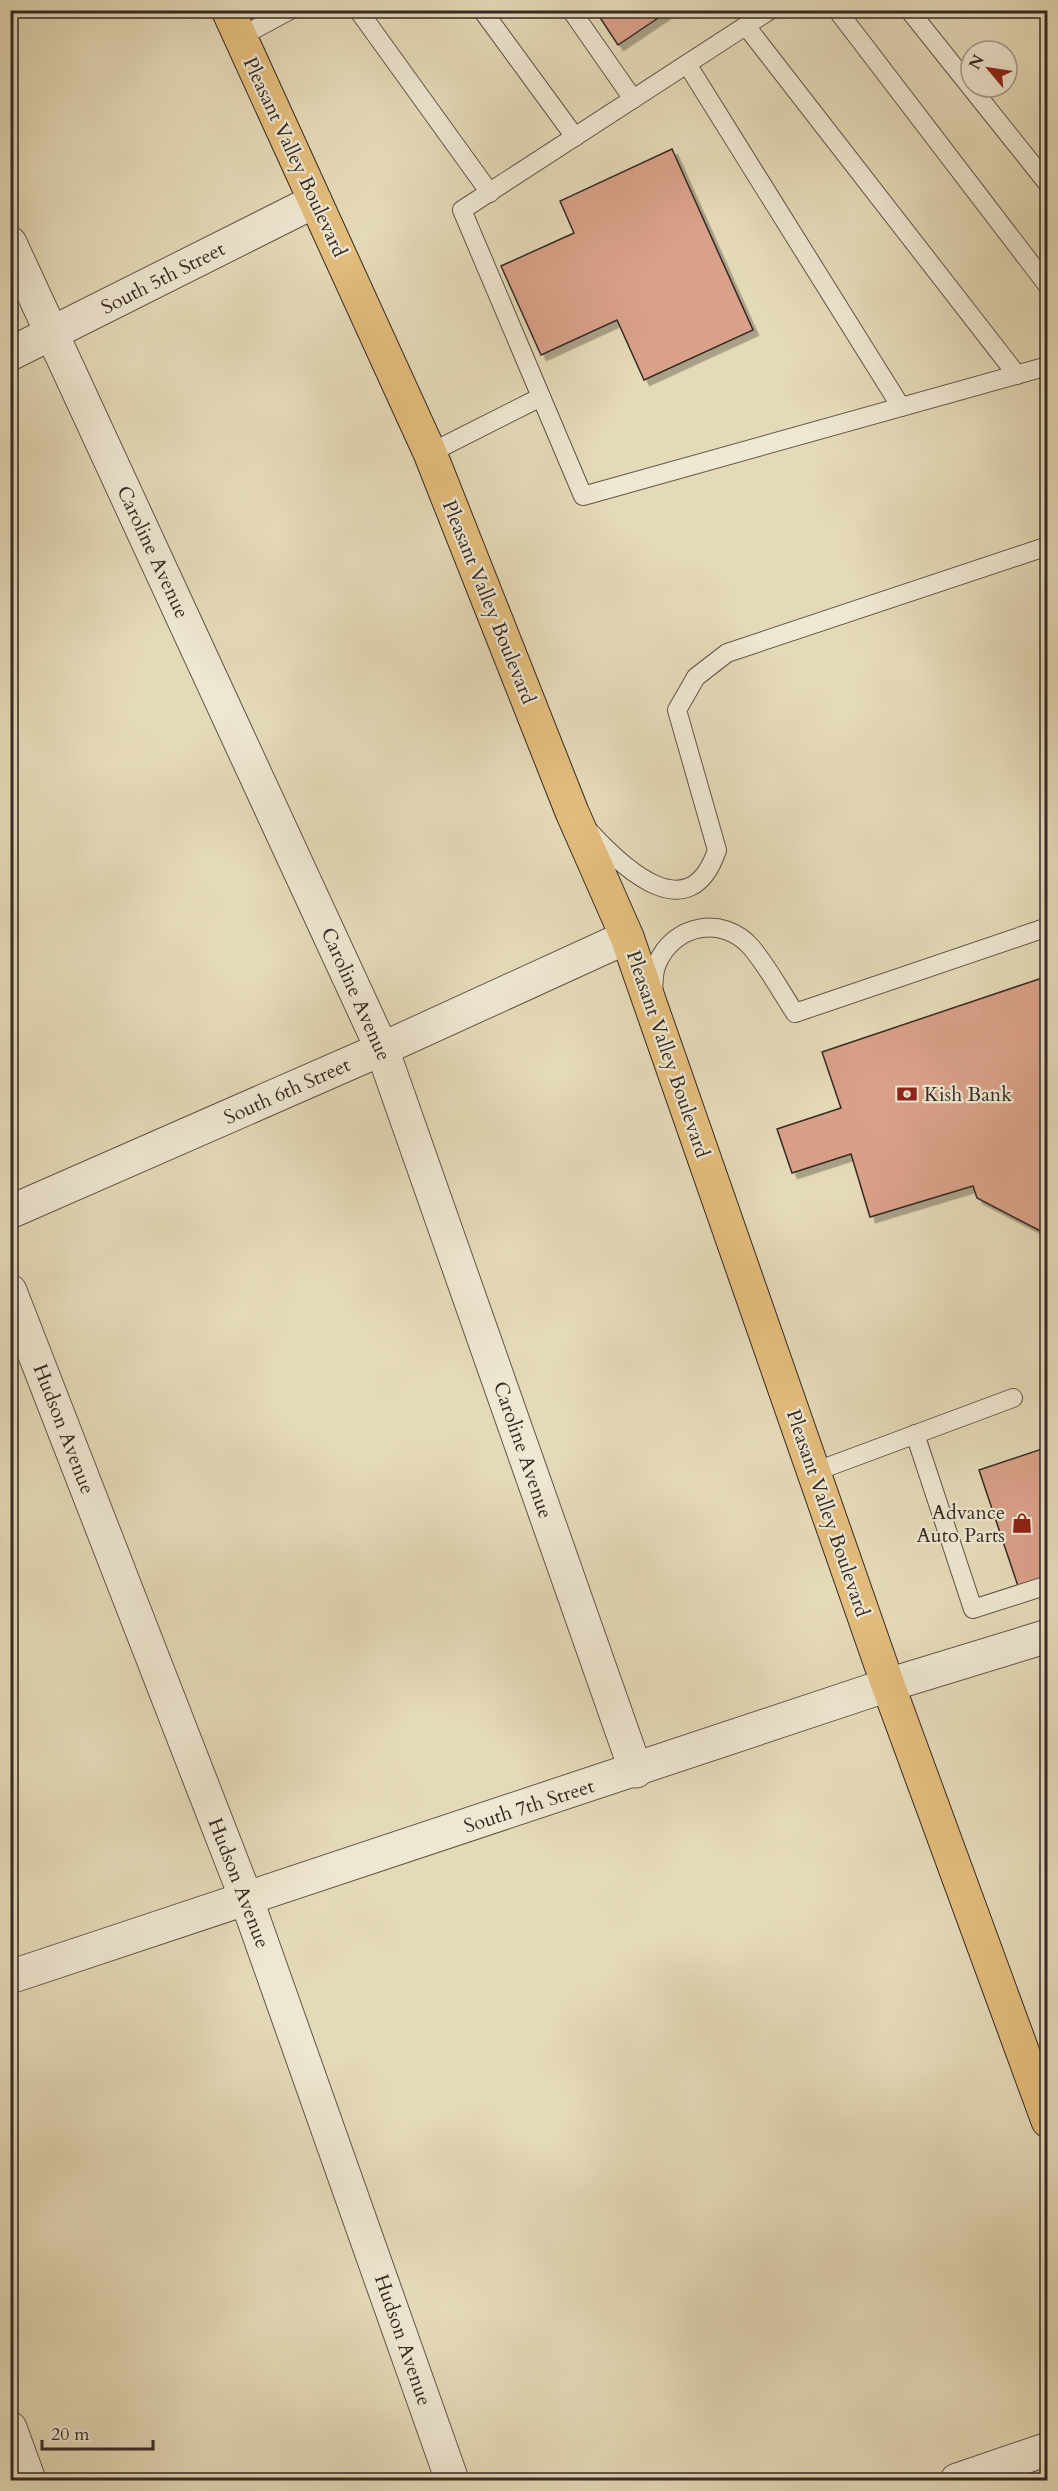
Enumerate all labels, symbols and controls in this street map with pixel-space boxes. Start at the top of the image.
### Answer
north arrow [959,39,1019,99]
text: N [964,51,990,74]
street label: Pleasant Valley Boulevard [237,53,353,262]
street label: South 5th Street [97,235,230,321]
street label: Caroline Avenue [110,481,196,623]
street label: Pleasant Valley Boulevard [436,496,542,708]
street label: Caroline Avenue [314,923,398,1065]
street label: Pleasant Valley Boulevard [620,947,716,1162]
street label: South 6th Street [220,1051,355,1131]
place label: Kish Bank [924,1081,1012,1108]
bank icon: Kish Bank [895,1082,919,1106]
street label: Hudson Avenue [27,1360,101,1498]
street label: Caroline Avenue [487,1378,559,1522]
street label: Pleasant Valley Boulevard [780,1406,876,1621]
place label: Advance Auto Parts [917,1499,1005,1549]
shop icon: Advance Auto Parts [1010,1511,1034,1535]
street label: South 7th Street [460,1772,598,1840]
street label: Hudson Avenue [202,1814,276,1952]
street label: Hudson Avenue [368,2271,438,2409]
scale bar [42,2413,153,2451]
text: 20 m [51,2422,90,2447]

